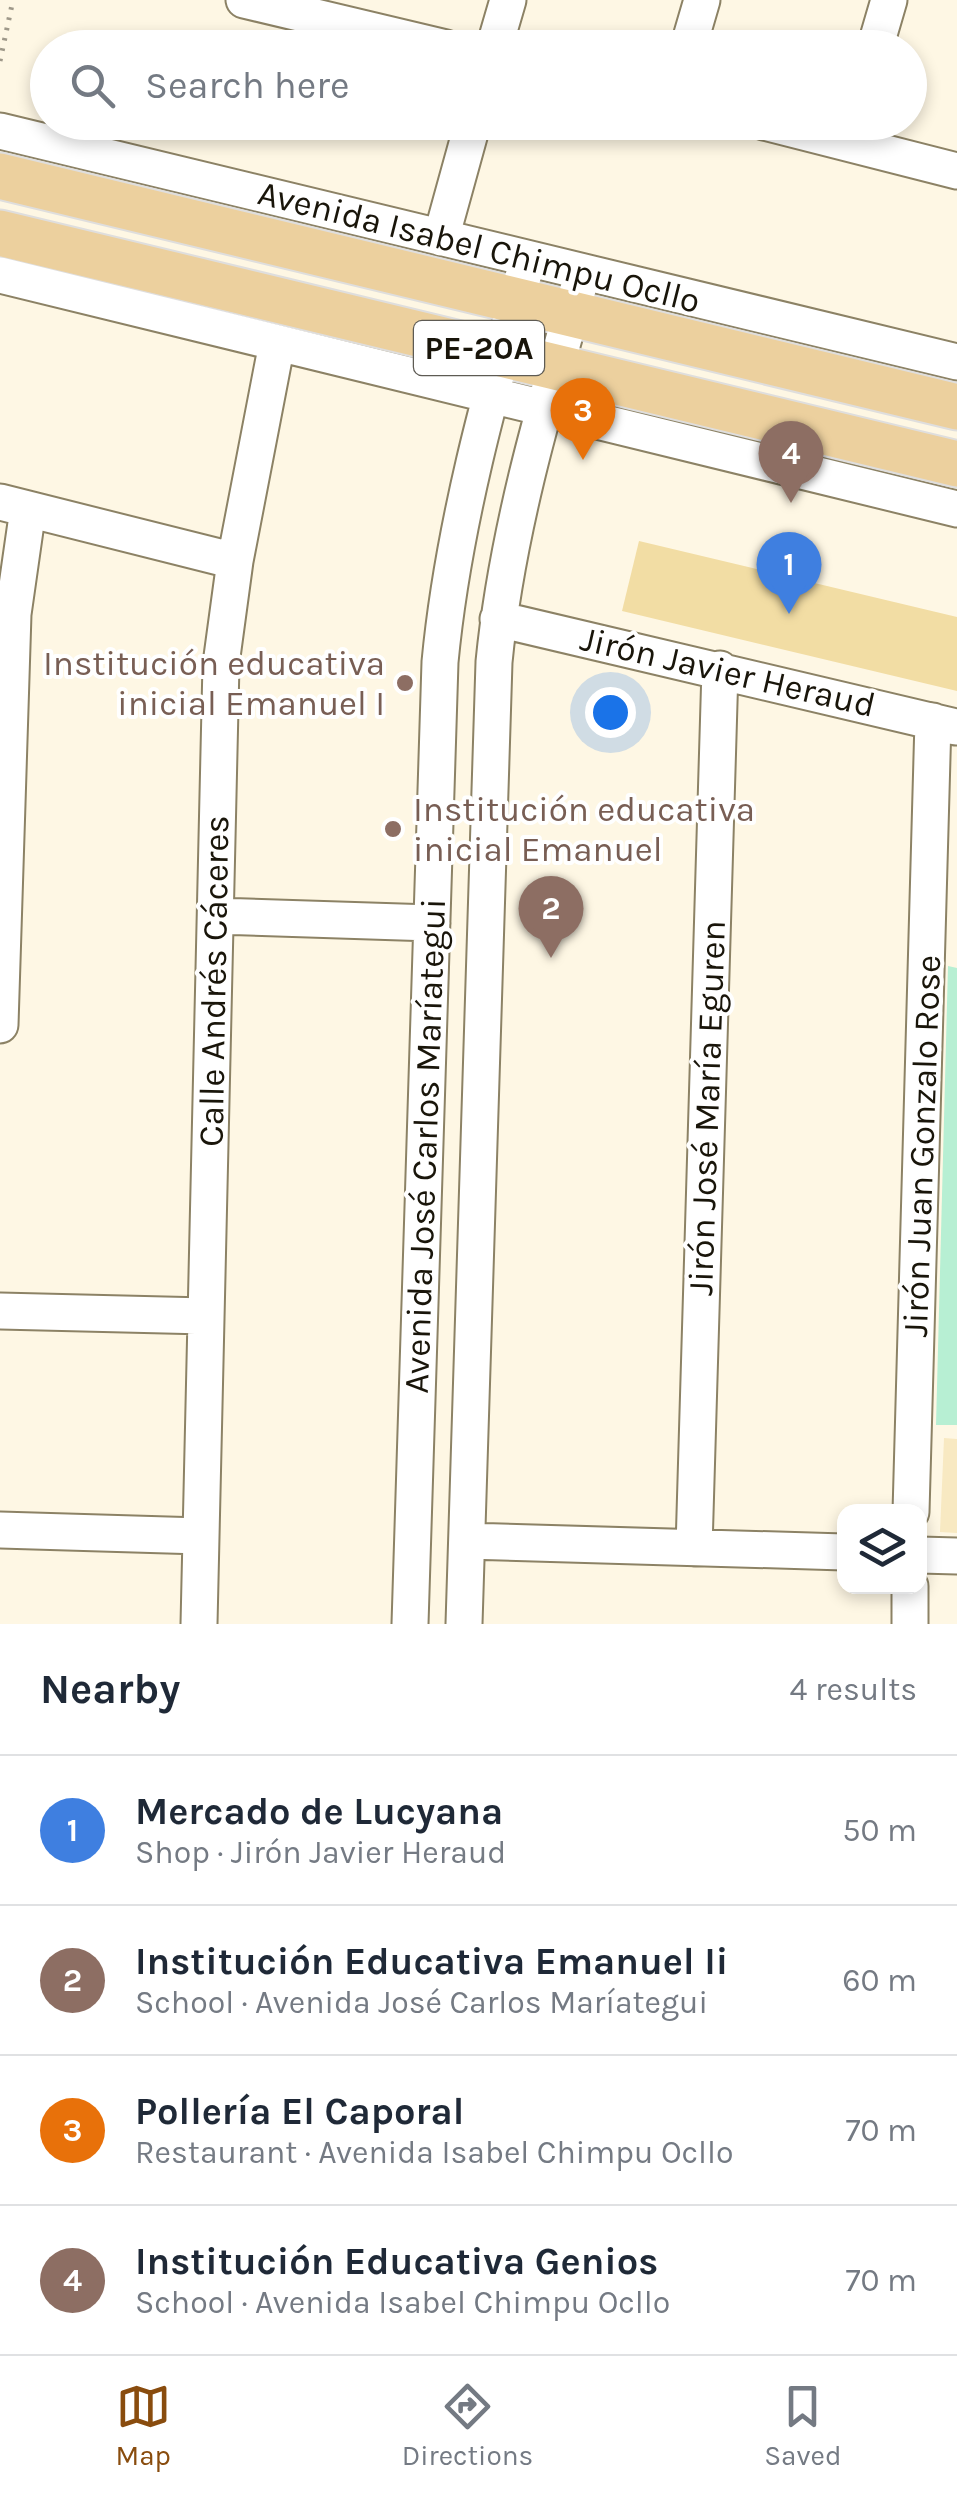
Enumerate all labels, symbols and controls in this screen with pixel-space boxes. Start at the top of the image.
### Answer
search box [30,30,927,140]
icon: search [65,58,120,113]
text: Search here [145,63,349,108]
street label: Avenida Isabel Chimpu Ocllo [254,172,704,322]
road number: PE-20A [414,321,544,375]
pin: 3 [550,378,616,460]
pin: 4 [758,420,824,503]
pin: 1 [756,532,822,614]
street label: Jirón Javier Heraud [577,618,879,726]
place label: Institución educativa inicial Emanuel I [43,643,385,724]
marker: Institución educativa inicial Emanuel I [394,672,416,694]
your location [585,687,636,738]
place label: Institución educativa inicial Emanuel [413,789,755,870]
street label: Calle Andrés Cáceres [191,815,237,1147]
marker: Institución educativa inicial Emanuel [382,818,404,840]
pin: 2 [518,876,584,958]
street label: Avenida José Carlos Maríategui [396,898,454,1394]
street label: Jirón José María Eguren [680,920,734,1296]
street label: Jirón Juan Gonzalo Rose [895,954,949,1338]
map controls [837,1504,927,1594]
button: layers [837,1504,927,1594]
text: Nearby [40,1664,180,1714]
text: 4 results [790,1671,917,1708]
text: Mercado de Lucyana [135,1789,503,1834]
text: 1 [67,1812,78,1849]
text: 50 m [842,1812,917,1849]
text: Shop · Jirón Javier Heraud [135,1834,506,1871]
text: Institución Educativa Emanuel Ii [135,1939,728,1984]
text: 2 [63,1962,82,1999]
text: 60 m [842,1962,917,1999]
text: School · Avenida José Carlos Maríategui [135,1984,708,2021]
text: Pollería El Caporal [135,2089,464,2134]
text: 3 [63,2112,82,2149]
text: 70 m [845,2112,917,2149]
text: Restaurant · Avenida Isabel Chimpu Ocllo [135,2134,734,2171]
text: Institución Educativa Genios [135,2239,658,2284]
text: 4 [63,2262,82,2299]
text: 70 m [845,2262,917,2299]
text: School · Avenida Isabel Chimpu Ocllo [135,2284,670,2321]
tab: Map [115,2379,171,2472]
tab: Directions [402,2379,533,2472]
tab: Saved [764,2379,842,2472]

